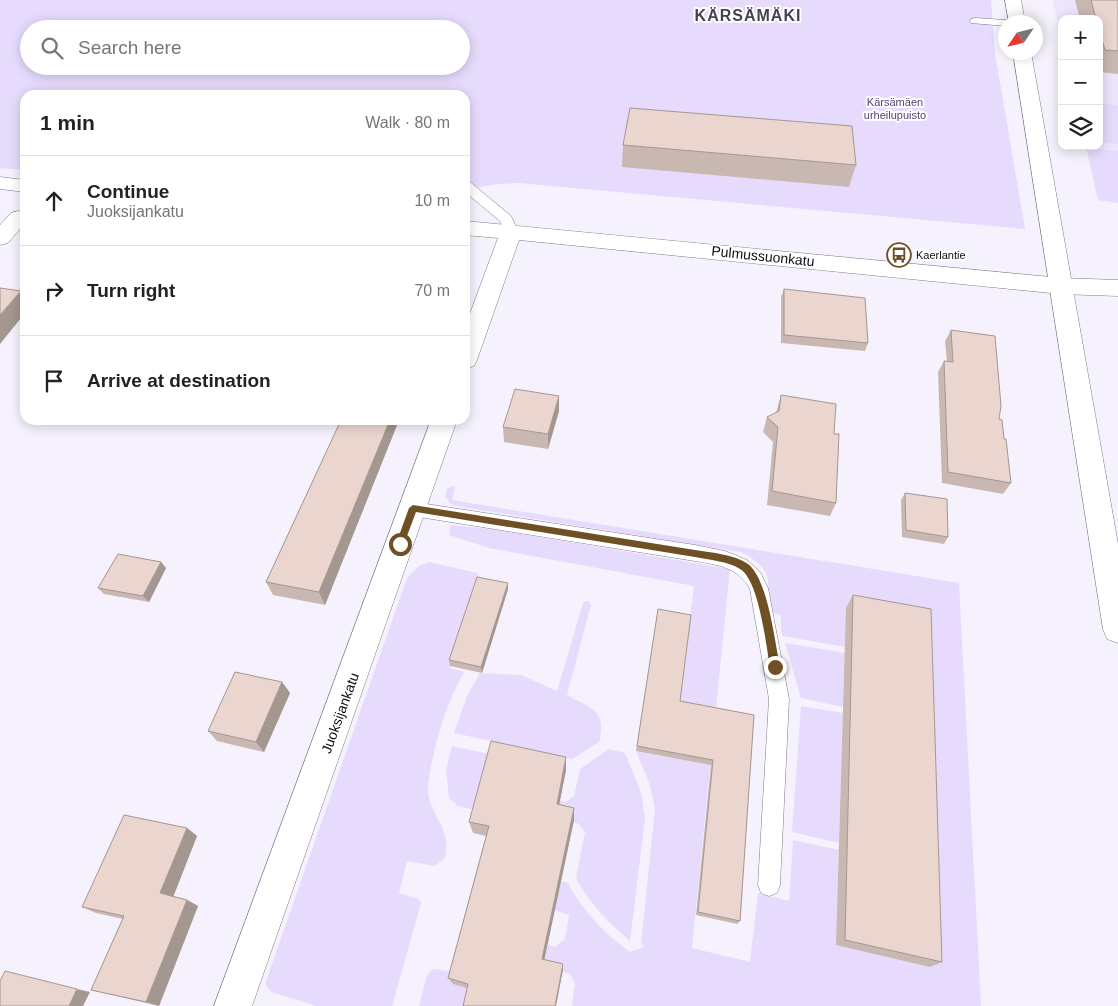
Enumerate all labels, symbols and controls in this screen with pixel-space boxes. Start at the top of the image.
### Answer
district label: KÄRSÄMÄKI [695,7,801,24]
north arrow [998,15,1043,60]
map controls [1058,15,1103,150]
button: + [1058,15,1103,60]
search box [20,20,470,75]
icon: search [38,34,66,62]
text: Search here [78,37,182,58]
button: − [1058,60,1103,105]
park label: Kärsämäen urheilupuisto [864,96,926,121]
button: layers [1058,105,1103,150]
text: 1 min [40,111,95,134]
text: Walk · 80 m [365,114,450,131]
text: Continue [87,181,169,202]
icon: ahead [40,187,68,215]
text: 10 m [414,192,450,209]
text: Juoksijankatu [87,203,184,220]
bus stop icon: Kaerlantie [886,242,912,268]
street label: Pulmussuonkatu [711,243,815,269]
place label: Kaerlantie [916,249,966,261]
icon: right [40,277,68,305]
text: Turn right [87,280,175,301]
text: 70 m [414,282,450,299]
icon: arrive [40,367,68,395]
text: Arrive at destination [87,370,271,391]
route start [389,533,412,556]
route end [764,656,787,679]
street label: Juoksijankatu [318,670,362,756]

